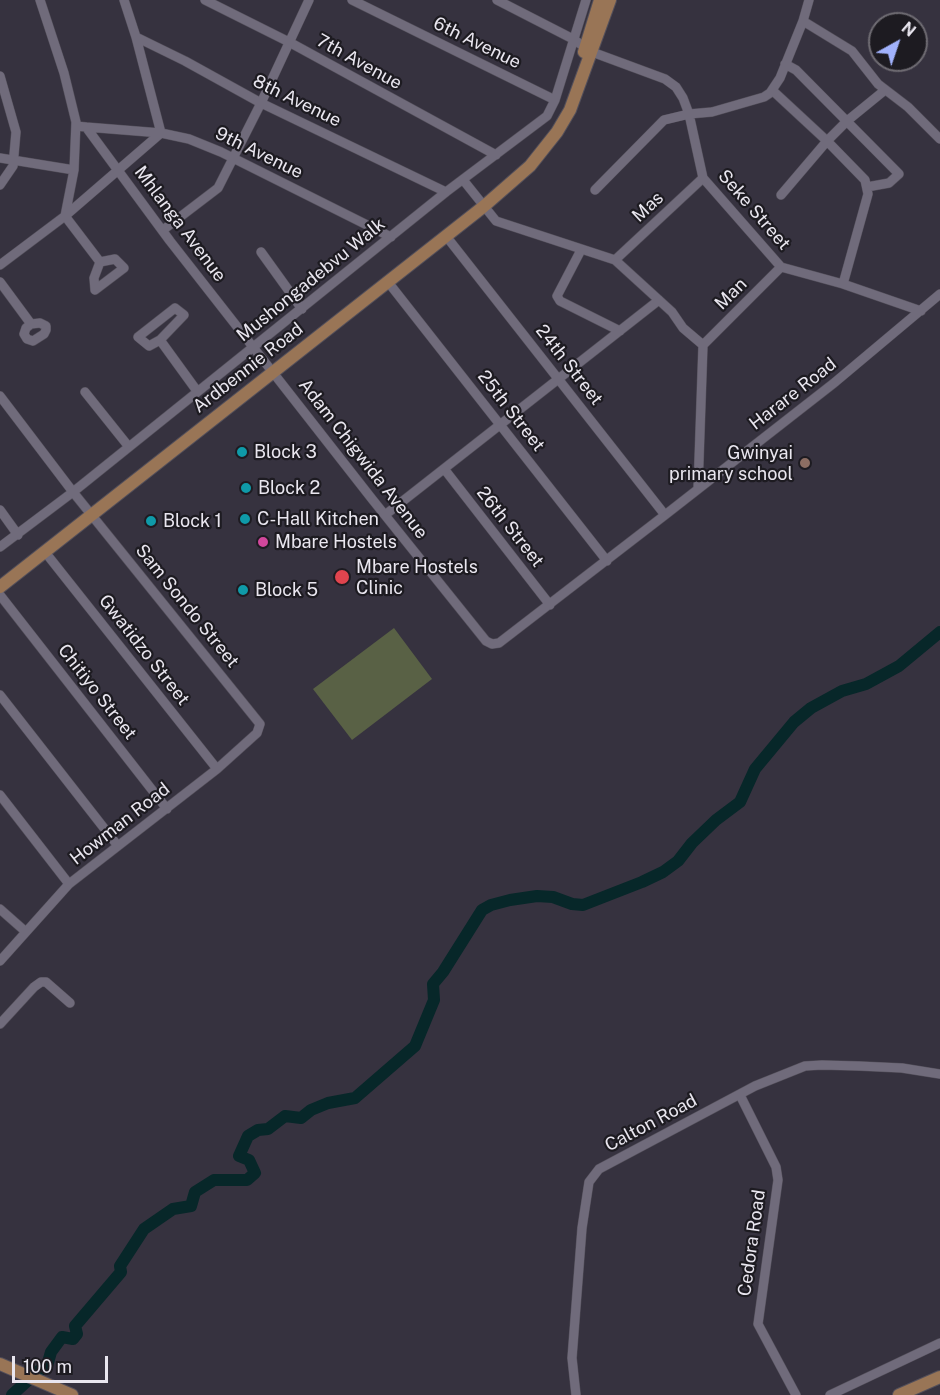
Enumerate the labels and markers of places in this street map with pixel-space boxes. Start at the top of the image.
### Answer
place label: Block 3 [254,441,317,463]
place label: Gwinyai primary school [669,442,793,484]
marker: Block 3 [235,445,249,459]
marker: Gwinyai primary school [798,456,812,470]
place label: Block 2 [258,477,320,499]
marker: Block 2 [239,481,253,495]
place label: C-Hall Kitchen [257,508,379,530]
place label: Block 1 [163,510,222,532]
marker: C-Hall Kitchen [238,512,252,526]
marker: Block 1 [144,514,158,528]
place label: Mbare Hostels [275,531,397,553]
marker: Mbare Hostels [256,535,270,549]
place label: Mbare Hostels Clinic [356,556,478,598]
marker: Mbare Hostels Clinic [333,568,351,586]
place label: Block 5 [255,579,318,601]
marker: Block 5 [236,583,250,597]

